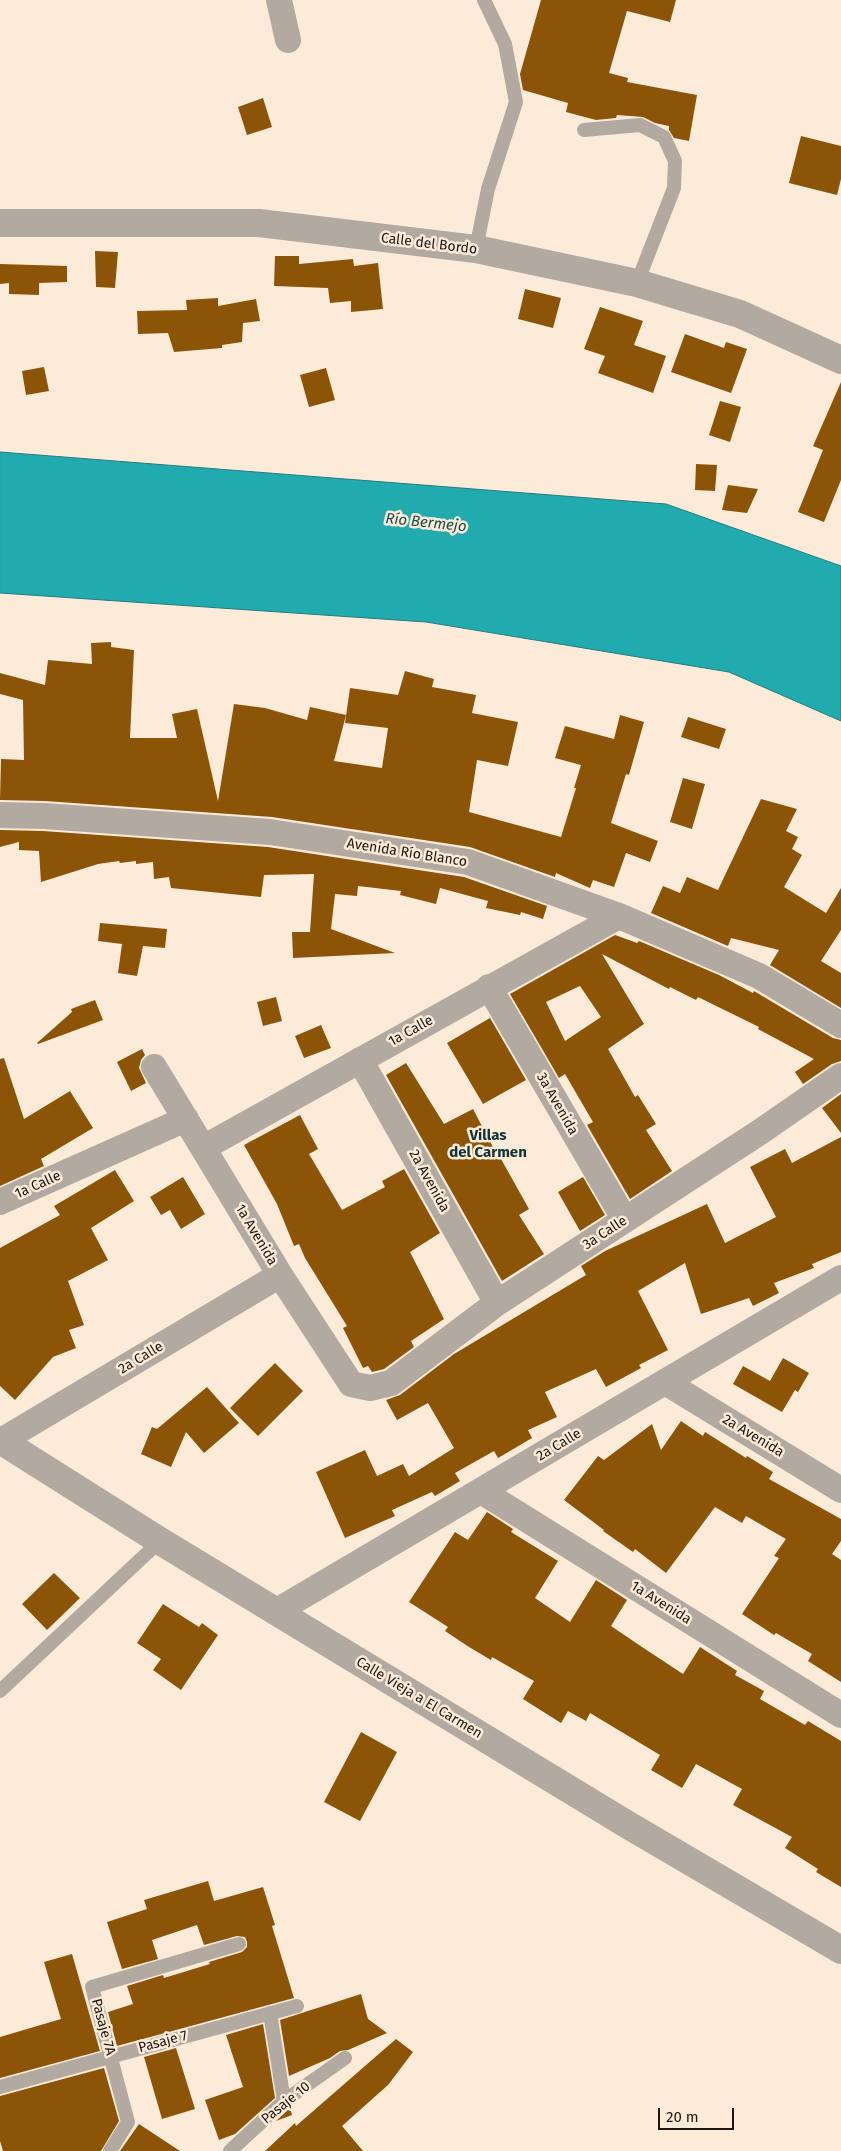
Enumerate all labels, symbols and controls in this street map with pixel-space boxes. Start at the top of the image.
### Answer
street label: Calle del Bordo [380,230,478,258]
water label: Río Bermejo [385,510,467,536]
street label: Avenida Río Blanco [346,835,468,871]
street label: 1a Calle [386,1012,436,1050]
street label: 3a Avenida [532,1070,582,1138]
district label: Villas del Carmen [449,1127,527,1162]
street label: 2a Avenida [405,1147,453,1215]
street label: 1a Calle [13,1167,63,1203]
street label: 1a Avenida [231,1202,281,1268]
street label: 3a Calle [580,1213,630,1253]
street label: 2a Calle [116,1338,166,1378]
street label: 2a Avenida [719,1411,787,1461]
street label: 2a Calle [534,1425,584,1465]
street label: 1a Avenida [628,1578,694,1628]
street label: Calle Vieja a El Carmen [353,1654,485,1742]
street label: Pasaje 7A [87,1997,119,2057]
street label: Pasaje 7 [137,2027,189,2057]
street label: Pasaje 10 [258,2078,314,2128]
scale bar [661,2098,737,2130]
text: 20 m [666,2108,699,2126]

